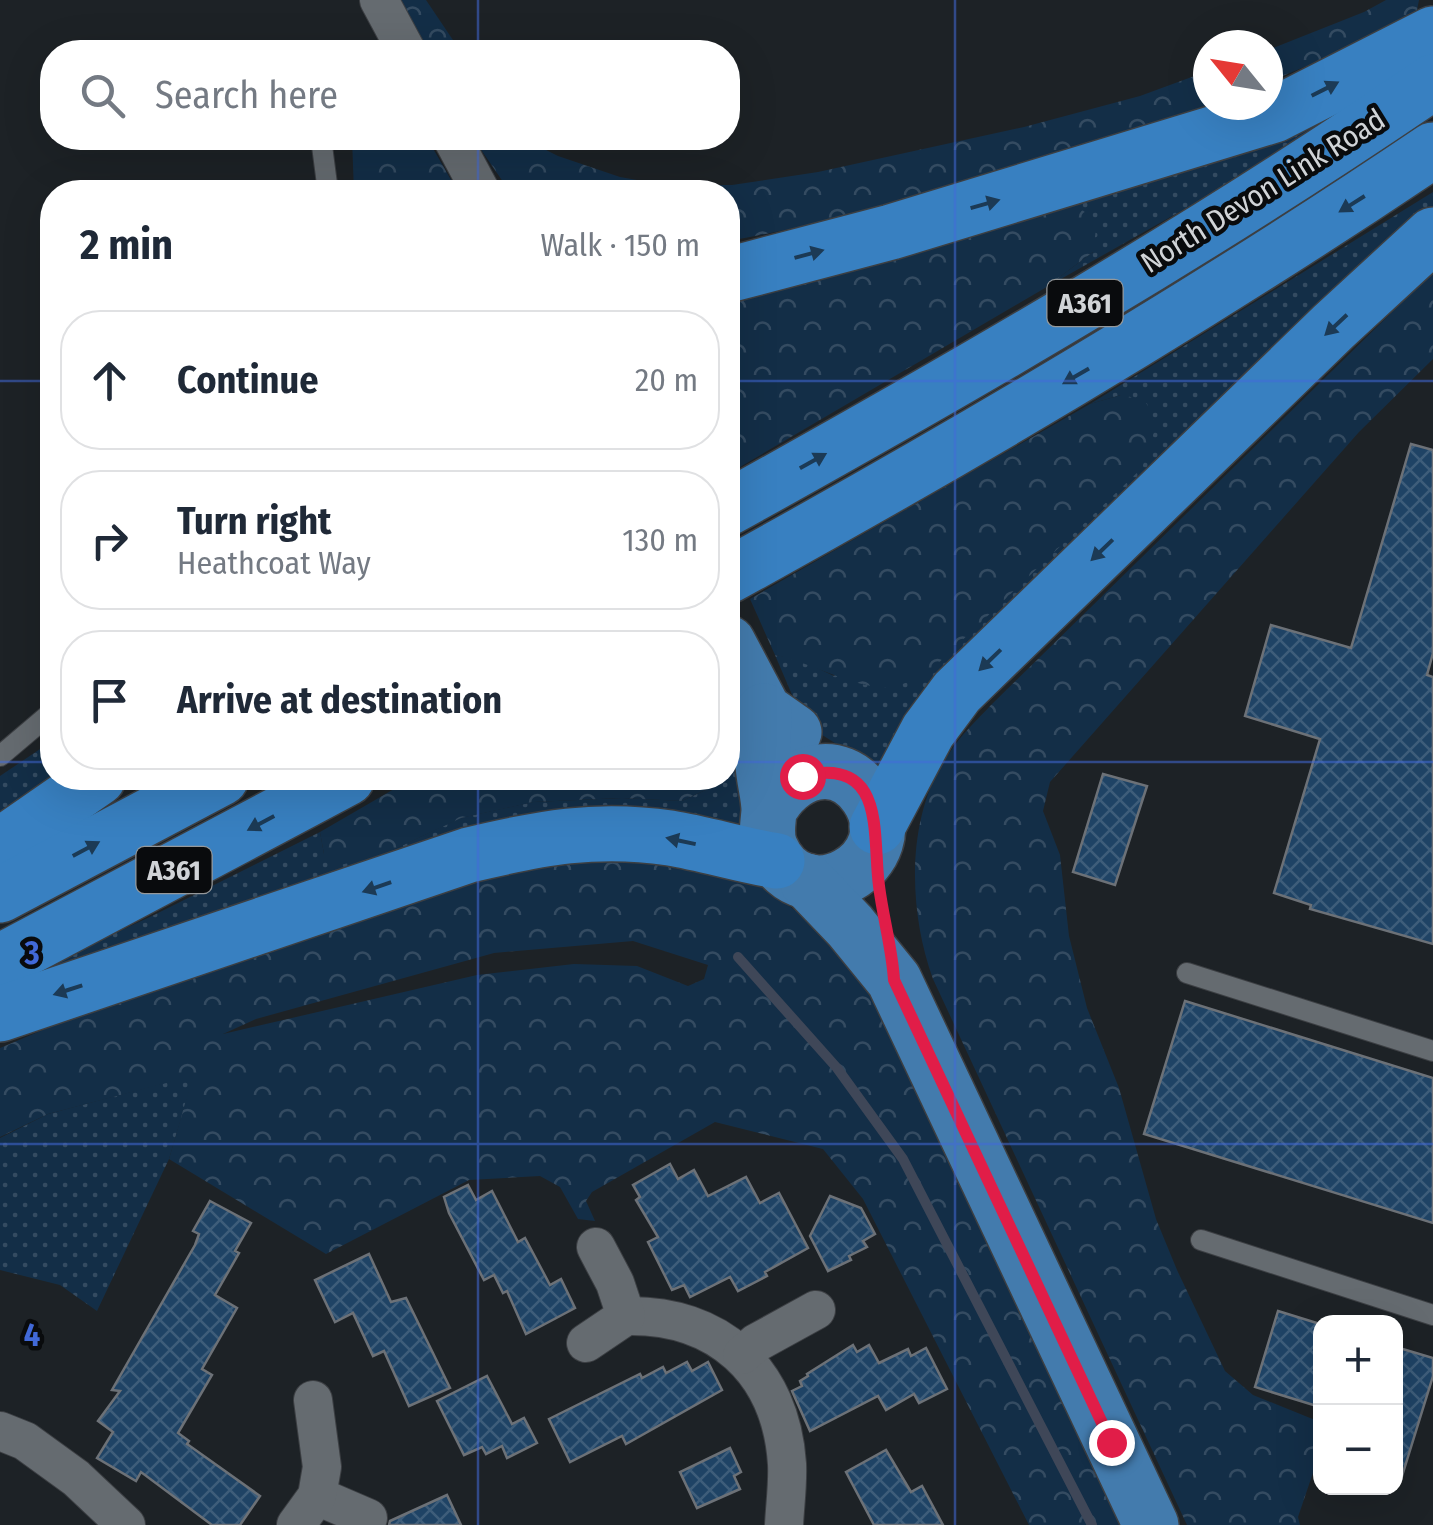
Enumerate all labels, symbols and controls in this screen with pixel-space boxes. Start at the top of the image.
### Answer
north arrow [1193,30,1283,120]
search box [40,40,740,150]
icon: search [75,68,130,123]
text: Search here [155,72,338,118]
one-way arrow [1310,81,1339,98]
street label: North Devon Link Road [1134,101,1392,281]
one-way arrow [1338,195,1366,213]
one-way arrow [970,196,1000,211]
text: 2 min [80,220,173,270]
text: Walk · 150 m [540,226,700,264]
one-way arrow [795,246,825,261]
road number: A361 [1048,280,1122,326]
one-way arrow [1324,313,1348,336]
icon: ahead [82,353,137,408]
text: Continue [177,357,318,403]
text: 20 m [635,361,698,399]
one-way arrow [1062,367,1090,384]
one-way arrow [798,453,827,470]
text: Turn right [177,498,331,544]
icon: right [82,513,137,568]
text: 130 m [622,521,698,559]
one-way arrow [1090,538,1114,561]
text: Heathcoat Way [177,544,371,582]
one-way arrow [979,648,1003,671]
icon: arrive [82,673,137,728]
text: Arrive at destination [177,677,502,723]
route start [780,754,826,800]
one-way arrow [247,814,276,831]
one-way arrow [665,833,696,849]
one-way arrow [71,841,100,858]
road number: A361 [136,847,212,893]
one-way arrow [361,880,391,895]
text: 3 [23,934,40,972]
one-way arrow [53,983,83,998]
map controls [1313,1315,1403,1495]
button: + [1313,1315,1403,1405]
text: 4 [24,1316,40,1354]
button: − [1313,1405,1403,1495]
route end [1089,1420,1135,1466]

